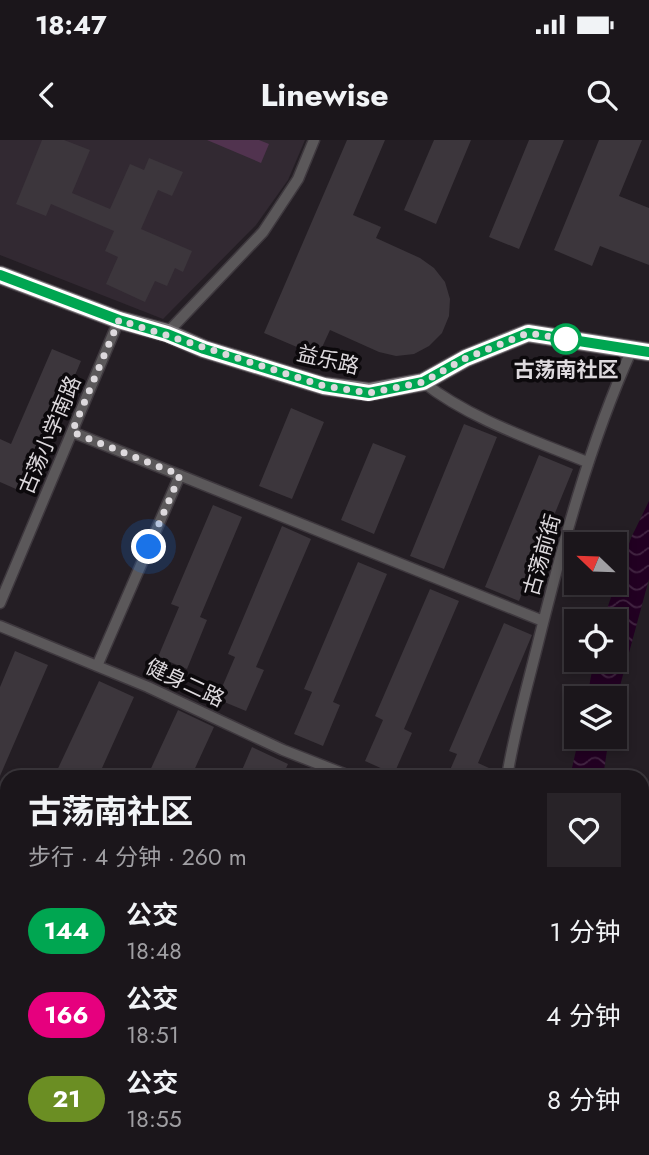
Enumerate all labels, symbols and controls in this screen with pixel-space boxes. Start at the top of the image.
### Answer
text: 18:47 [35,6,107,44]
text: Linewise [260,72,389,118]
icon: back [28,76,66,114]
icon: search [583,76,621,114]
marker: 古荡南社区 [551,324,581,354]
street label: 益乐路 [294,338,362,382]
place label: 古荡南社区 [514,355,619,385]
street label: 古荡小学南路 [12,371,88,499]
street label: 古荡前街 [516,510,568,600]
your location [131,529,166,564]
north arrow [564,532,626,595]
map controls [564,532,627,749]
button: locate [564,609,627,672]
street label: 健身二路 [141,652,229,714]
button: layers [564,686,627,749]
text: 古荡南社区 [28,788,193,835]
button: heart [547,793,621,867]
text: 步行 · 4 分钟 · 260 m [28,840,247,874]
text: 公交 [126,896,178,934]
text: 144 [44,913,89,948]
text: 1 分钟 [549,913,621,951]
text: 18:48 [126,934,182,968]
text: 公交 [126,980,178,1018]
text: 166 [44,997,89,1032]
text: 4 分钟 [546,997,621,1035]
text: 18:51 [126,1018,179,1052]
text: 公交 [126,1064,178,1102]
text: 21 [53,1081,80,1116]
text: 8 分钟 [547,1081,621,1119]
text: 18:55 [126,1102,182,1136]

